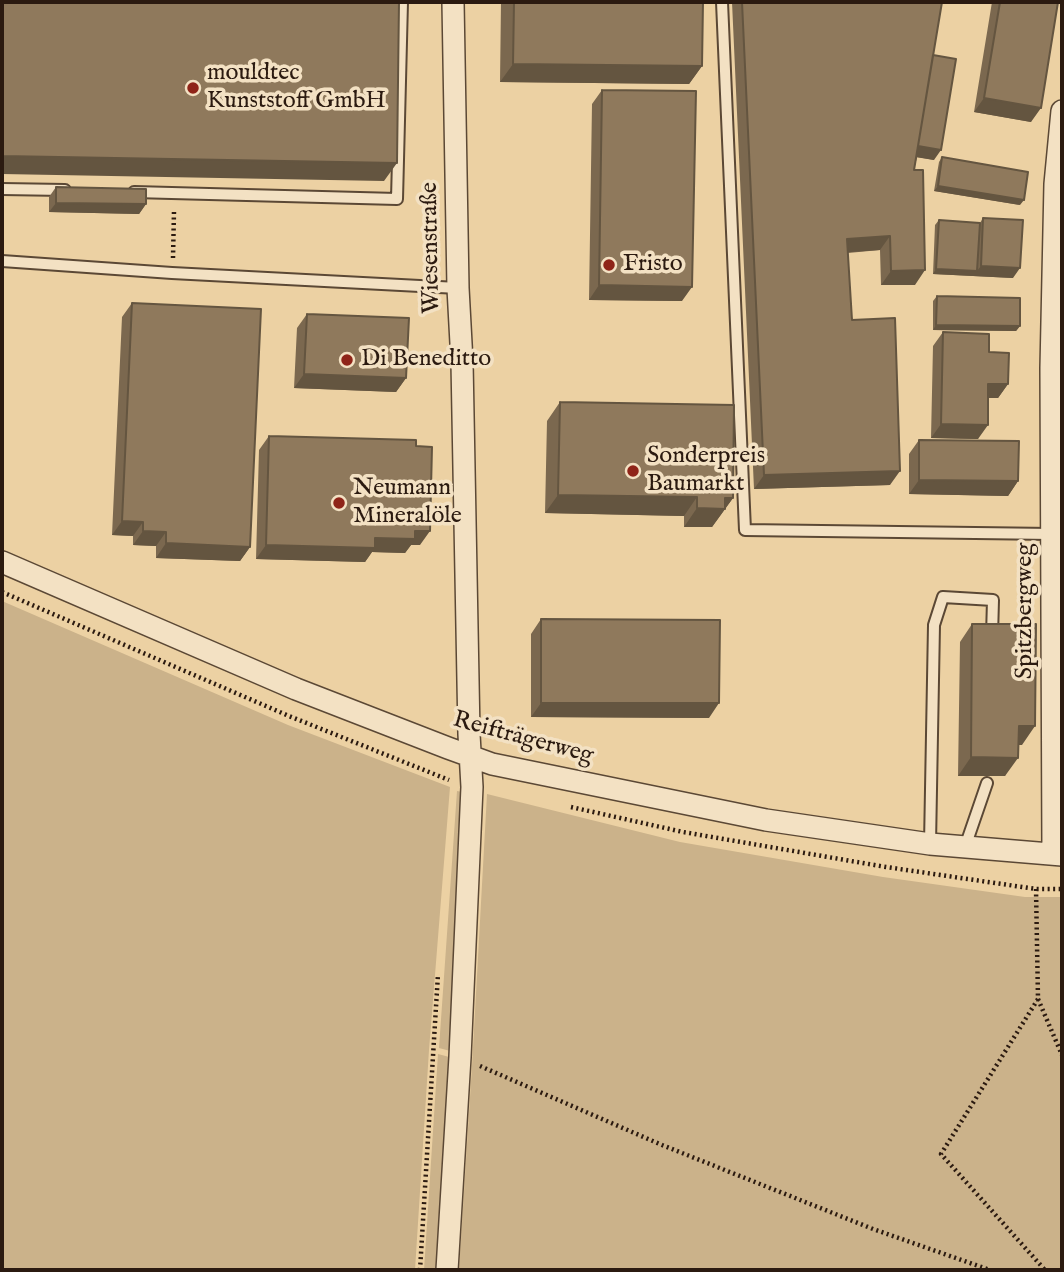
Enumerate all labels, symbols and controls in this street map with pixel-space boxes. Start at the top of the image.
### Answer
place label: mouldtec Kunststoff GmbH [207,60,386,116]
marker: mouldtec Kunststoff GmbH [185,80,201,96]
street label: Wiesenstraße [416,182,448,314]
place label: Fristo [623,251,683,279]
marker: Fristo [601,257,617,273]
place label: Di Beneditto [361,346,491,374]
marker: Di Beneditto [339,352,355,368]
place label: Sonderpreis Baumarkt [647,443,765,499]
marker: Sonderpreis Baumarkt [625,463,641,479]
place label: Neumann Mineralöle [353,475,462,531]
marker: Neumann Mineralöle [331,495,347,511]
street label: Spitzbergweg [1012,543,1040,679]
street label: Reifträgerweg [450,706,596,772]

